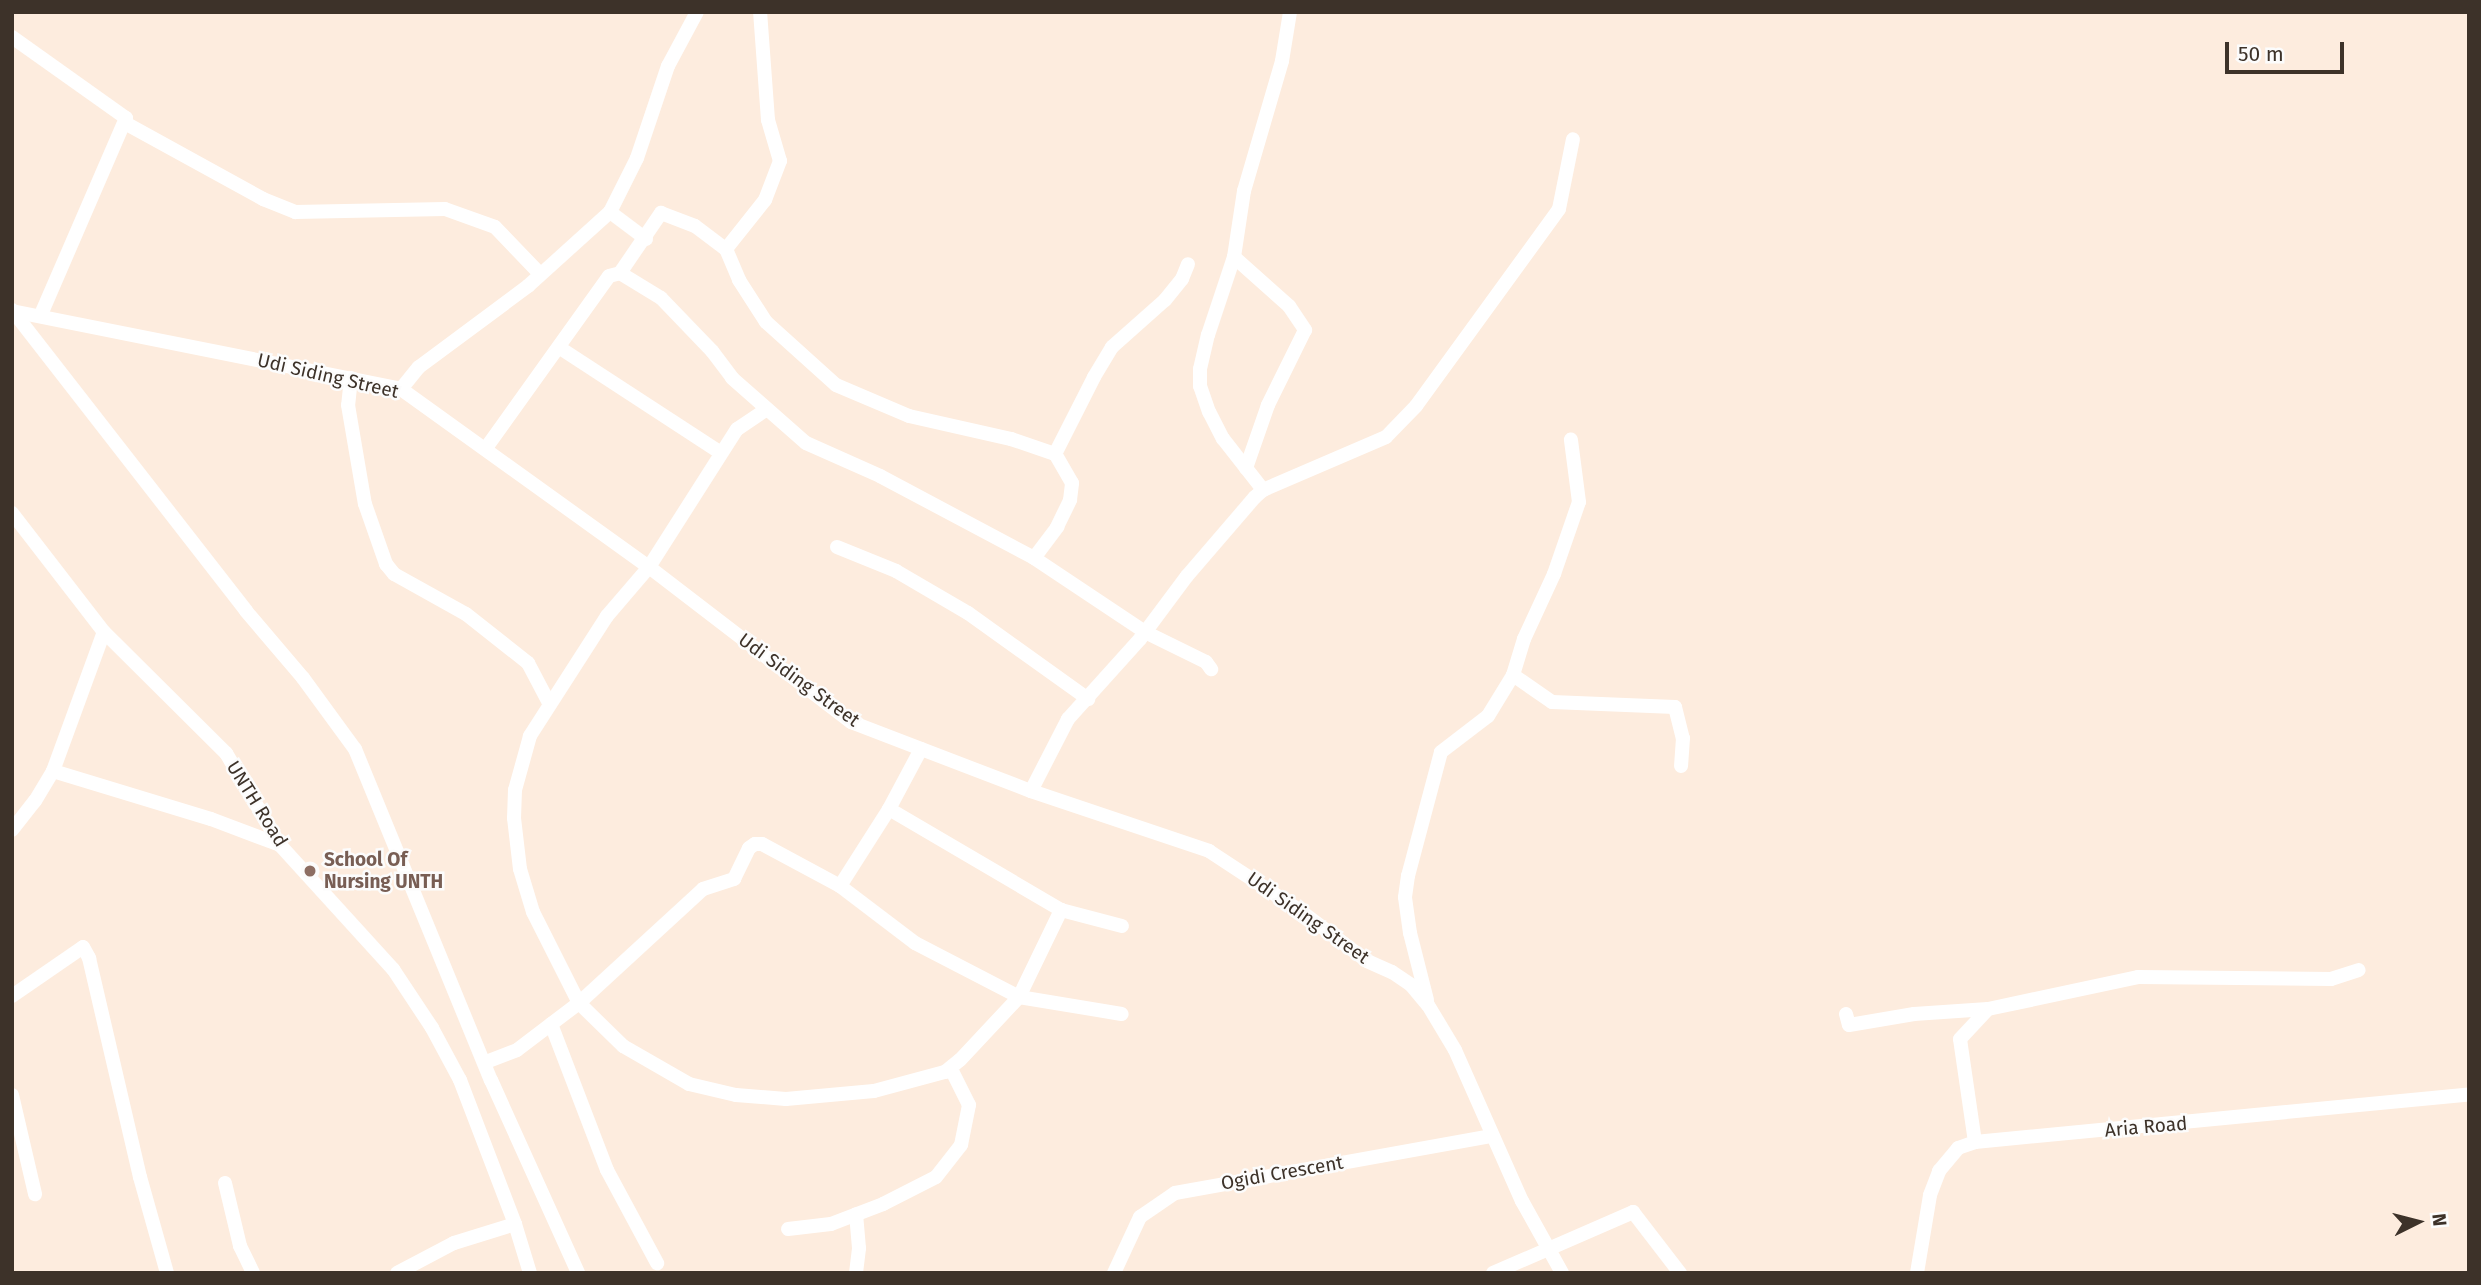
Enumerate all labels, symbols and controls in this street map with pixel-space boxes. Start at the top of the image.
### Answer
scale bar [2229,28,2348,72]
text: 50 m [2238,41,2284,67]
street label: Udi Siding Street [255,349,401,403]
street label: Udi Siding Street [734,628,864,732]
street label: UNTH Road [222,757,292,851]
place label: School Of Nursing UNTH [324,849,443,893]
marker: School Of Nursing UNTH [302,863,318,879]
street label: Udi Siding Street [1242,867,1374,969]
street label: Aria Road [2104,1112,2188,1142]
street label: Ogidi Crescent [1219,1151,1345,1195]
north arrow [2383,1187,2453,1257]
text: N [2427,1212,2451,1227]

